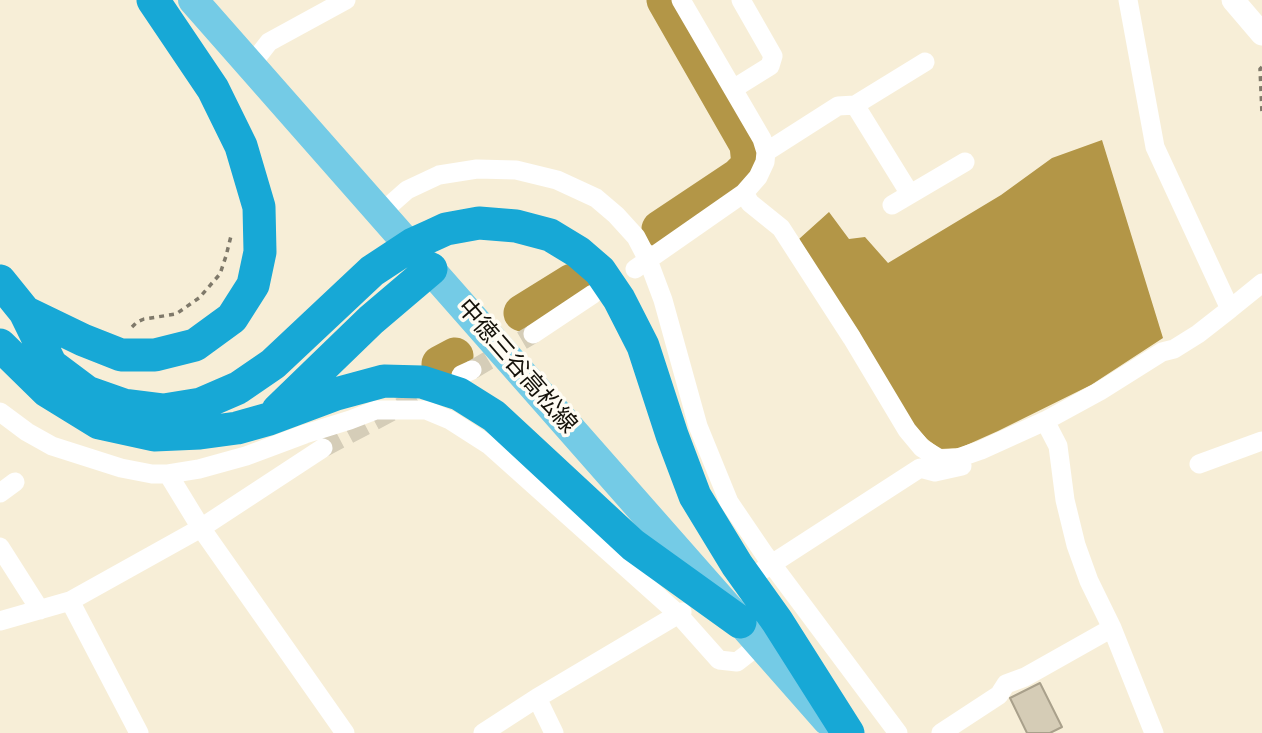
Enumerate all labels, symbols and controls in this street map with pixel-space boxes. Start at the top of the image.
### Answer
street label: 中徳三谷高松線 [450,294,582,440]

